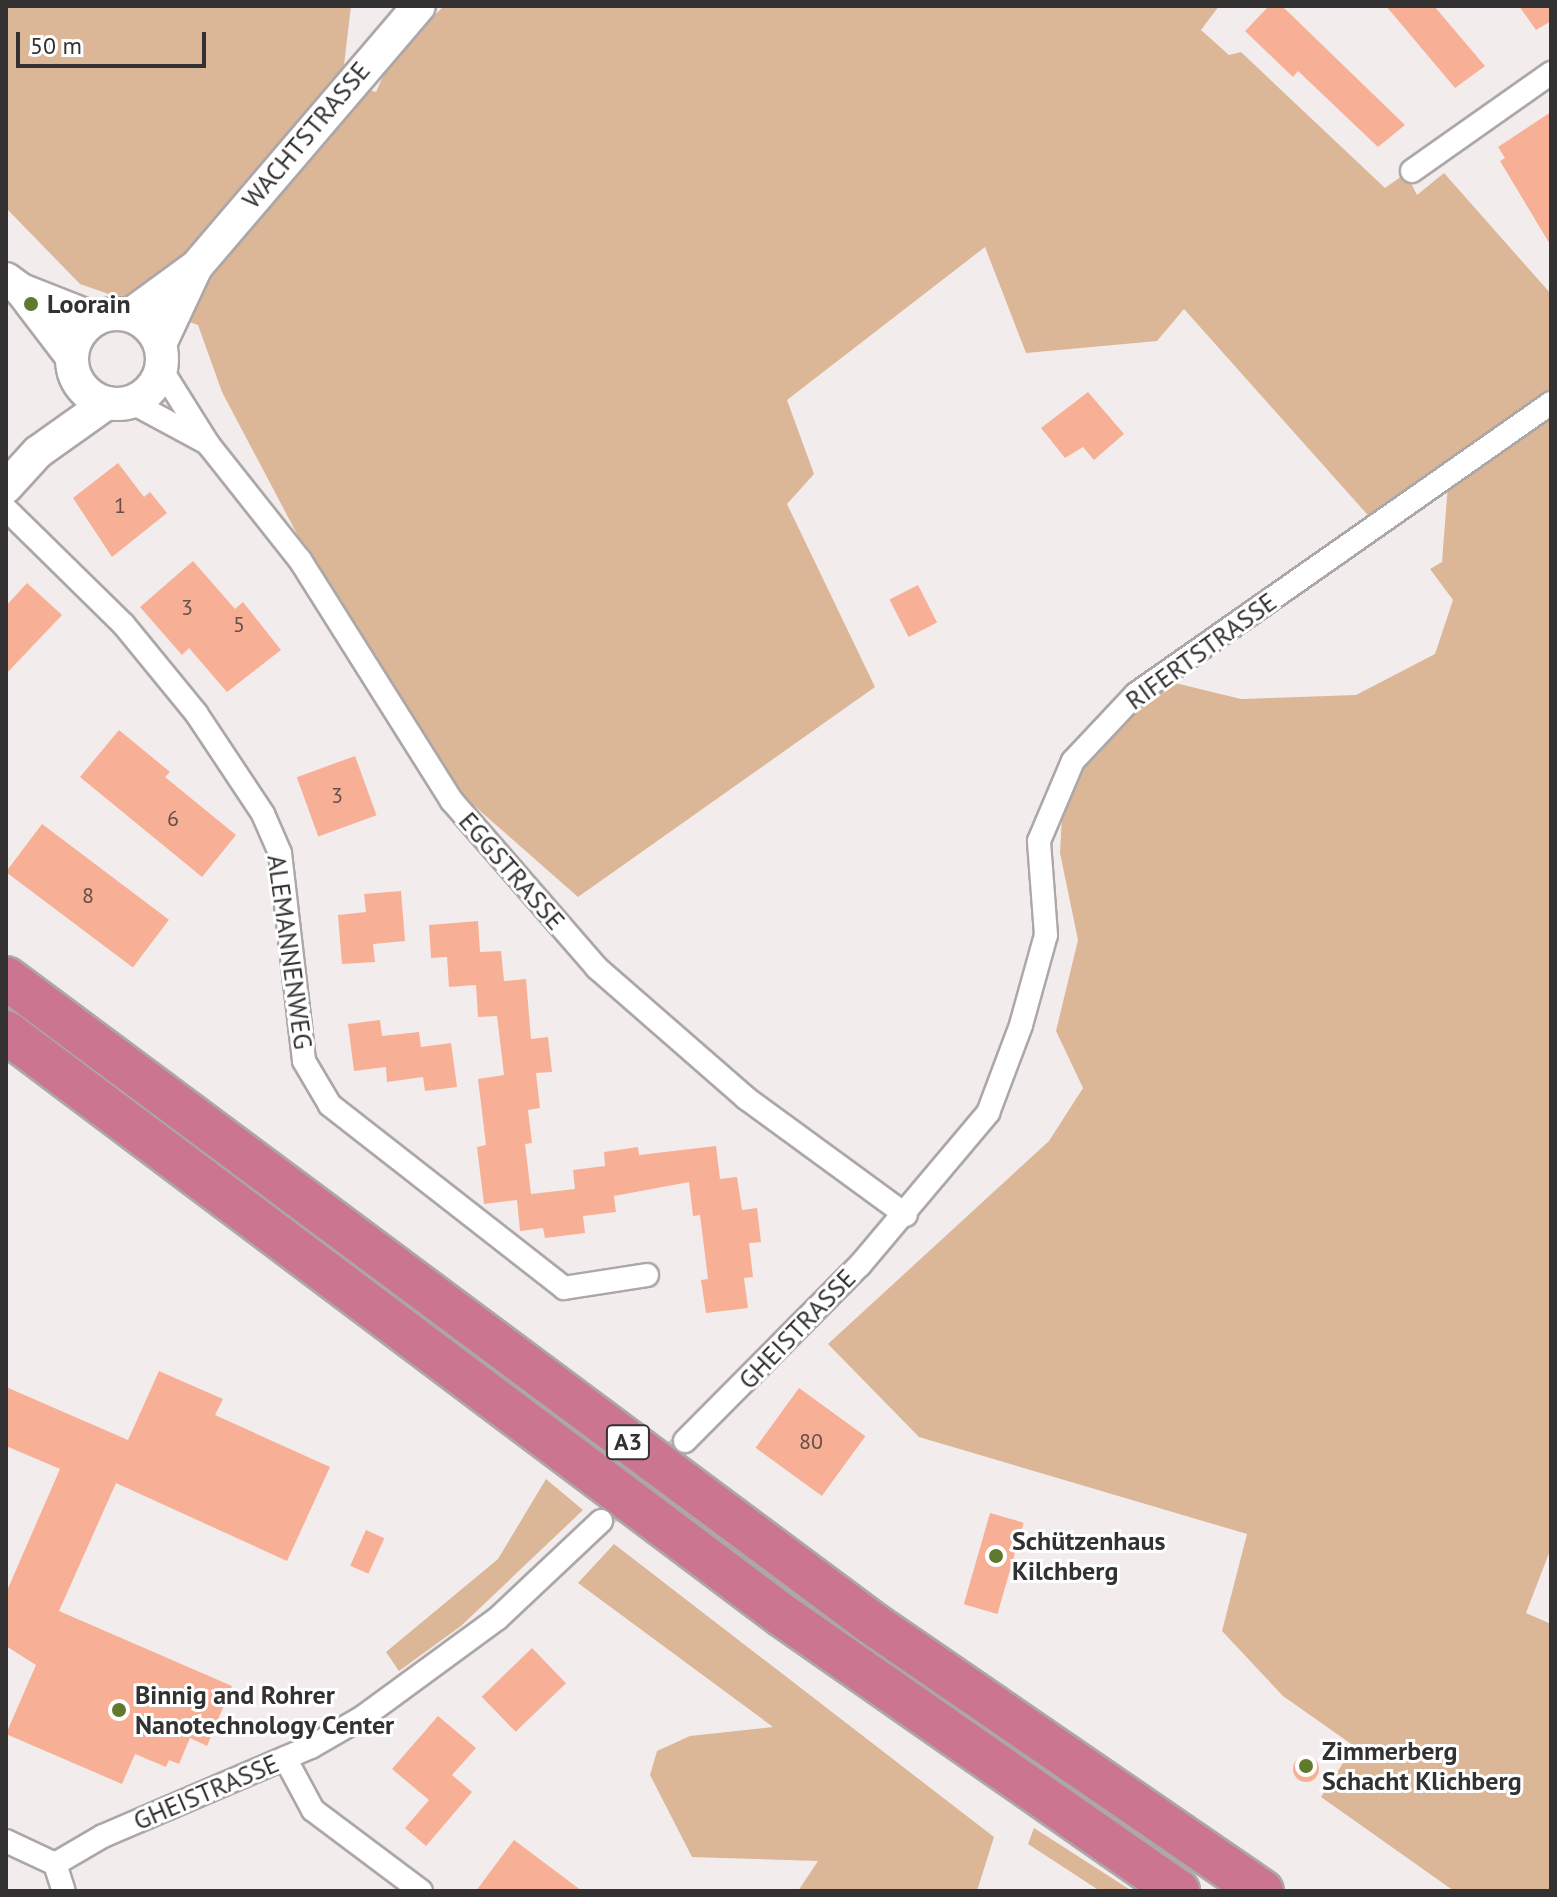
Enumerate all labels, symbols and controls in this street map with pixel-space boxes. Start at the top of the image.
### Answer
scale bar [20,16,210,66]
text: 50 m [30,30,82,61]
street label: WACHTSTRASSE [236,55,376,215]
place label: Loorain [47,288,131,320]
marker: Loorain [22,295,40,313]
house number: 1 [114,493,126,519]
street label: RIFERTSTRASSE [1120,586,1282,716]
house number: 3 [181,595,193,621]
house number: 5 [233,612,245,638]
house number: 3 [331,783,343,809]
house number: 6 [167,806,179,832]
street label: EGGSTRASSE [452,806,572,936]
street label: ALEMANNENWEG [261,853,319,1051]
house number: 8 [82,883,94,909]
street label: GHEISTRASSE [732,1263,862,1395]
road number: A3 [604,1422,652,1462]
house number: 80 [799,1429,823,1455]
place label: Schützenhaus Kilchberg [1012,1525,1165,1586]
marker: Schützenhaus Kilchberg [987,1547,1005,1565]
place label: Binnig and Rohrer Nanotechnology Center [135,1679,395,1740]
marker: Binnig and Rohrer Nanotechnology Center [110,1701,128,1719]
place label: Zimmerberg Schacht Klichberg [1322,1735,1522,1796]
street label: GHEISTRASSE [129,1747,283,1837]
marker: Zimmerberg Schacht Klichberg [1297,1757,1315,1775]

